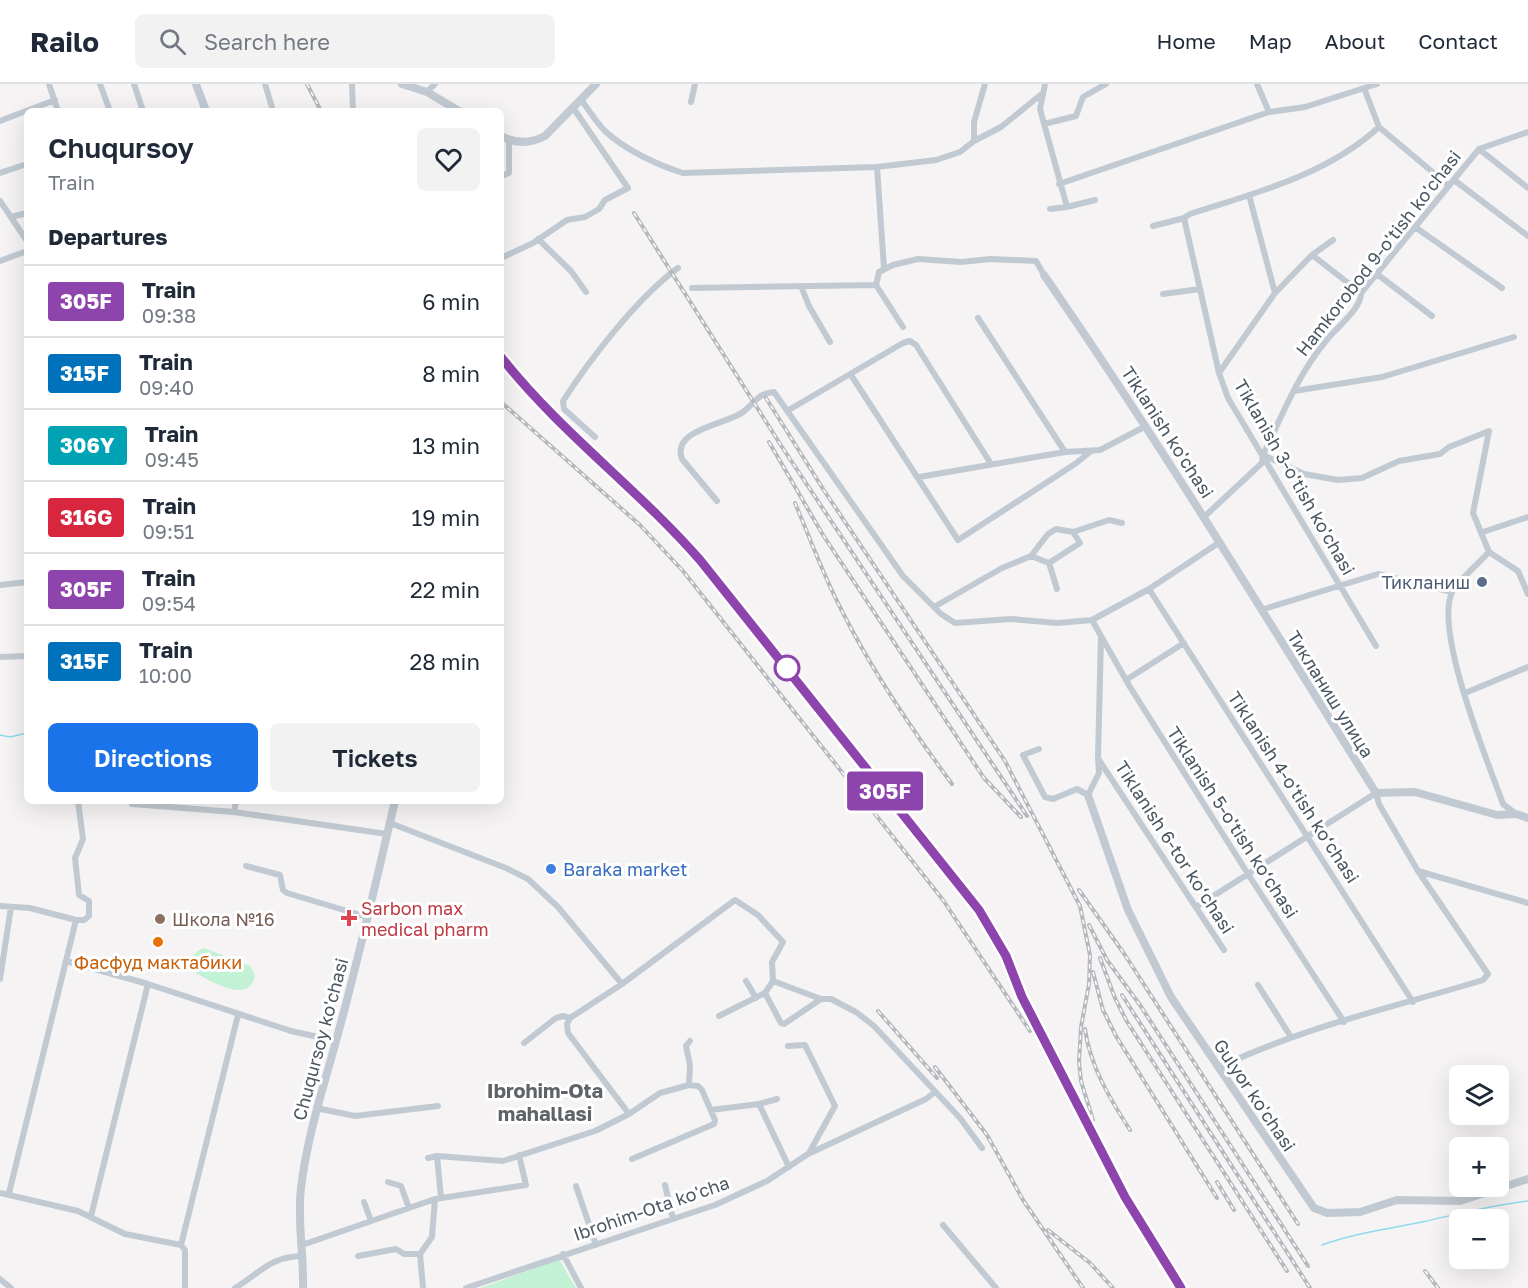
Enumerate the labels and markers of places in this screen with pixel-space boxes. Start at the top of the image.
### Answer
place label: Тикланиш [1382,571,1470,593]
marker: Тикланиш [1475,575,1489,589]
unlabelled marker [774,655,800,681]
place label: Baraka market [563,858,687,880]
marker: Baraka market [544,862,558,876]
place label: Sarbon max medical pharm [361,897,489,940]
place label: Школа №16 [172,908,275,930]
marker: Sarbon max medical pharm [342,911,356,925]
marker: Школа №16 [153,912,167,926]
marker: Фасфуд мактабики [151,935,165,949]
place label: Фасфуд мактабики [74,951,242,973]

